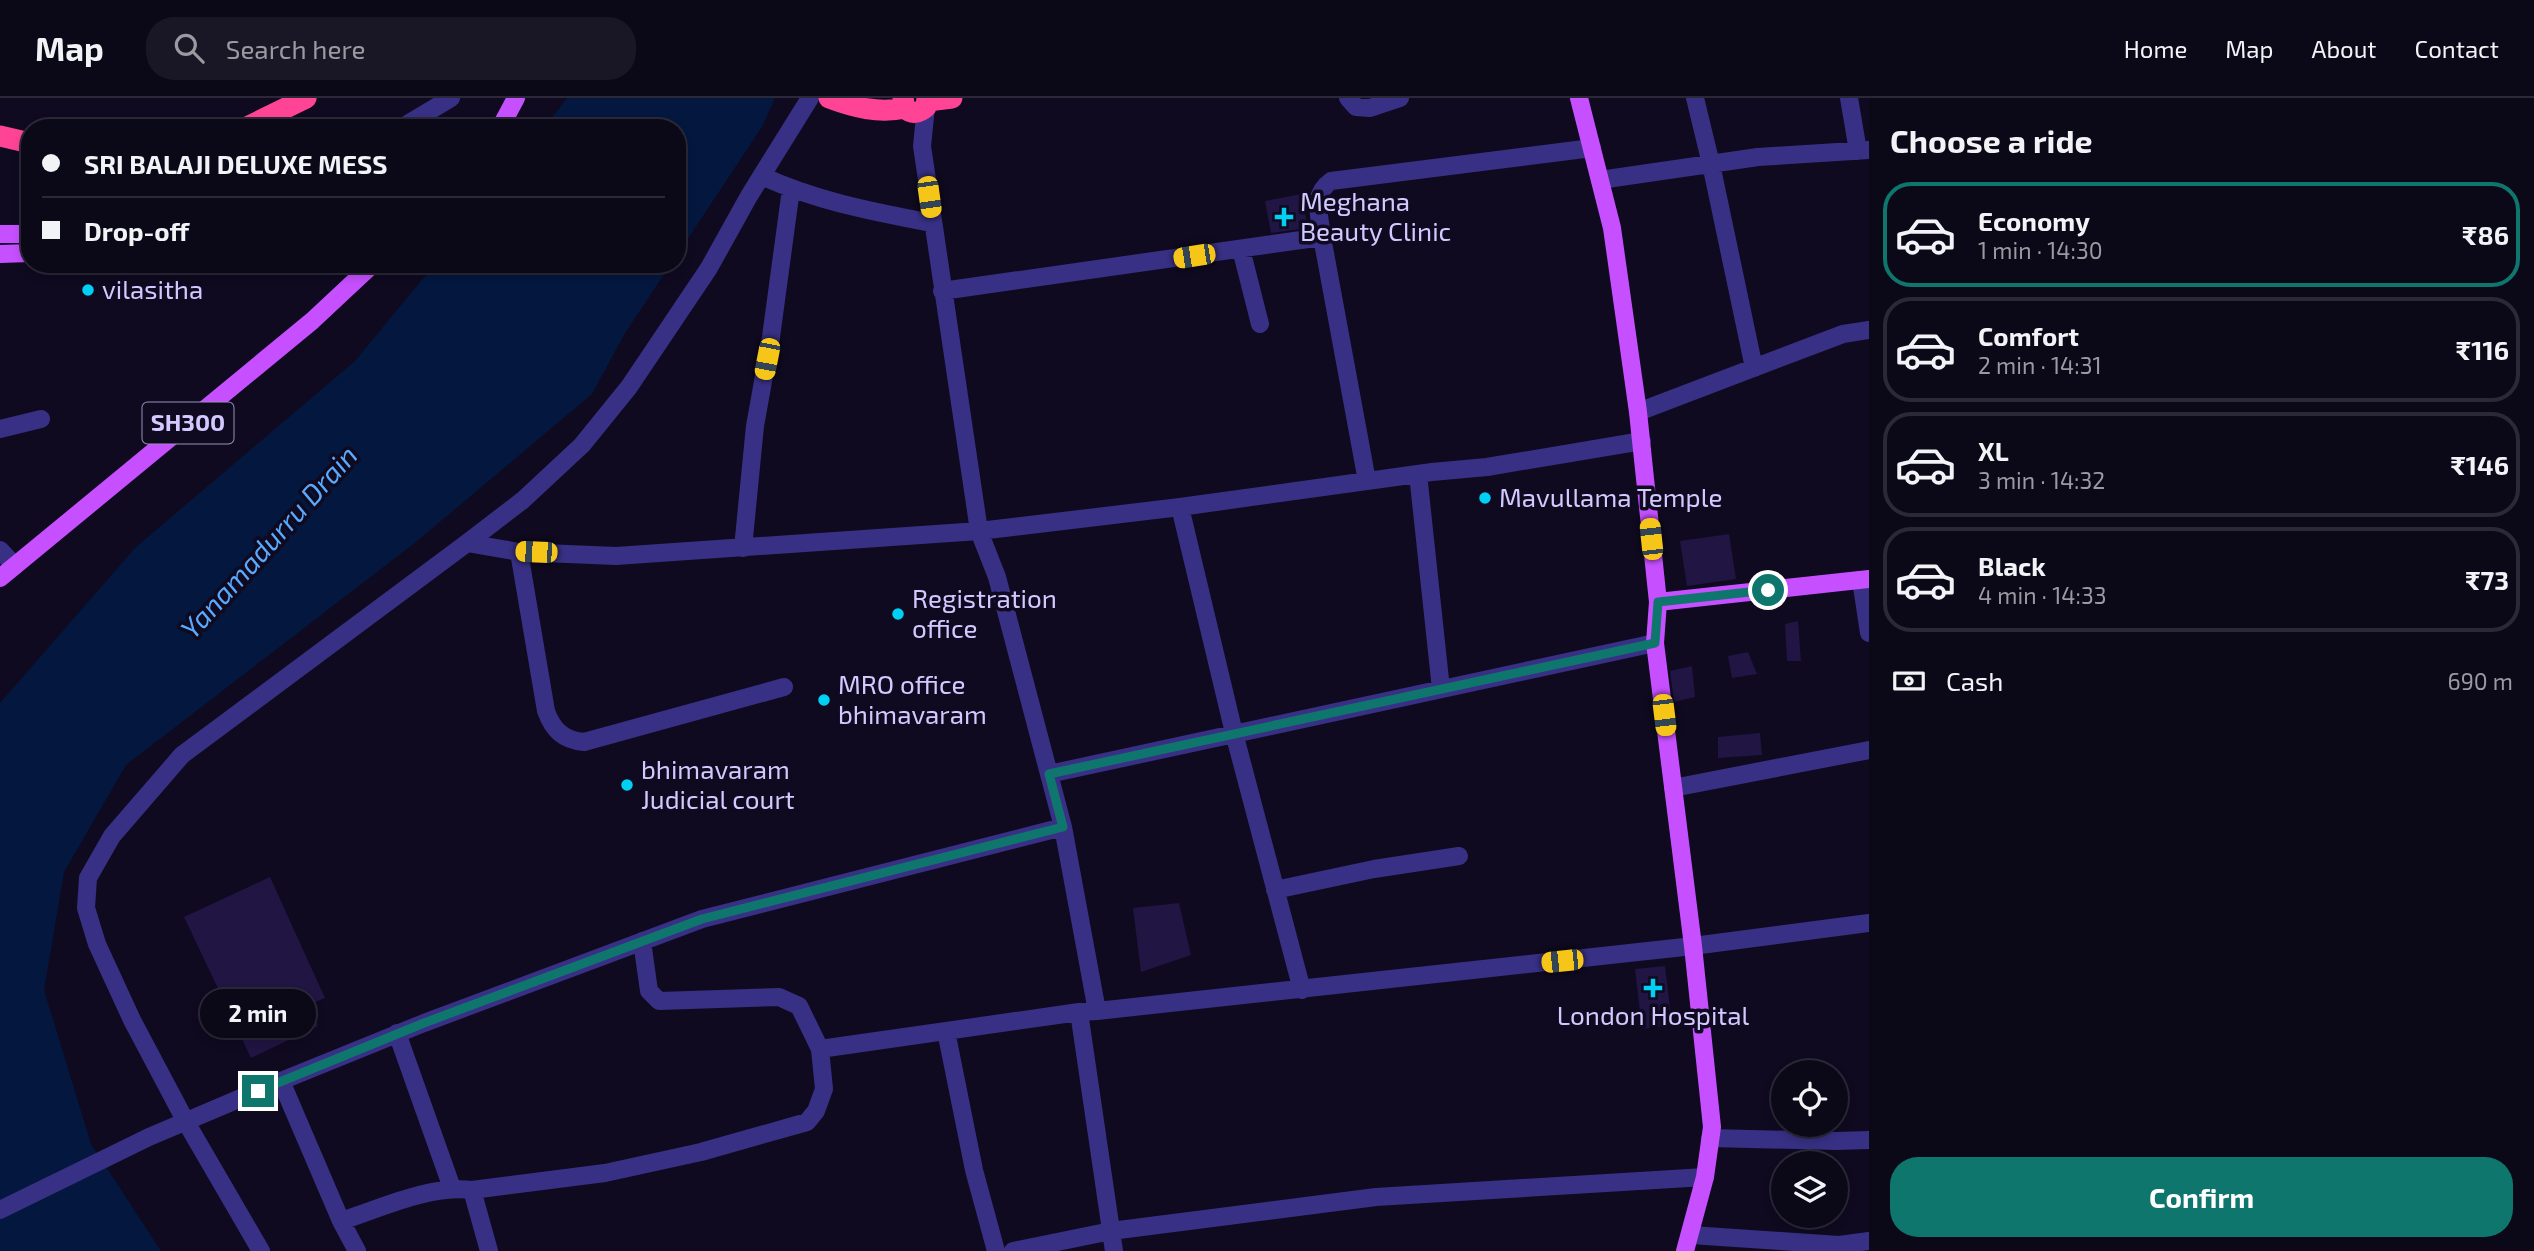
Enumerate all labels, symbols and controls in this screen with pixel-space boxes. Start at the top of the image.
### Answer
search box [146,17,636,80]
text: Map [35,28,104,68]
icon: search [170,29,208,67]
text: Search here [226,33,365,64]
text: Home [2124,34,2187,63]
text: Map [2225,34,2273,63]
text: About [2311,34,2377,63]
text: Contact [2415,34,2499,63]
text: Choose a ride [1890,121,2093,159]
text: SRI BALAJI DELUXE MESS [84,148,387,179]
car [916,175,943,219]
place label: Meghana Beauty Clinic [1300,185,1451,246]
icon: car [1894,203,1957,266]
text: Economy [1978,205,2090,236]
marker: Meghana Beauty Clinic [1274,207,1294,227]
text: Drop-off [84,215,189,246]
text: ₹86 [2462,219,2509,250]
text: 1 min · 14:30 [1978,236,2103,264]
car [1172,242,1217,270]
place label: vilasitha [102,273,203,304]
marker: vilasitha [80,282,96,298]
icon: car [1894,318,1957,381]
text: Comfort [1978,320,2079,351]
text: ₹116 [2456,334,2509,365]
car [753,336,782,382]
text: 2 min · 14:31 [1978,351,2102,379]
road number: SH300 [142,402,234,444]
icon: car [1894,433,1957,496]
text: XL [1978,435,2009,466]
water label: Yanamadurru Drain [173,438,364,645]
text: ₹146 [2450,449,2509,480]
text: 3 min · 14:32 [1978,466,2105,494]
place label: Mavullama Temple [1499,481,1722,512]
marker: Mavullama Temple [1477,490,1493,506]
car [1639,517,1664,561]
car [515,541,558,563]
icon: car [1894,548,1957,611]
text: Black [1978,550,2046,581]
text: ₹73 [2465,564,2509,595]
route start [1752,574,1784,606]
text: 4 min · 14:33 [1978,581,2106,609]
place label: Registration office [912,582,1057,643]
marker: Registration office [890,606,906,622]
icon: cash [1890,662,1928,700]
text: Cash [1946,665,2003,696]
text: 690 m [2448,667,2513,695]
place label: MRO office bhimavaram [838,668,987,729]
marker: MRO office bhimavaram [816,692,832,708]
car [1652,693,1677,737]
place label: bhimavaram Judicial court [641,753,795,814]
marker: bhimavaram Judicial court [619,777,635,793]
car [1541,948,1584,974]
marker: London Hospital [1643,978,1663,998]
callout: 2 min [200,990,316,1038]
text: 2 min [229,999,287,1027]
place label: London Hospital [1557,999,1750,1030]
map controls [1771,1060,1848,1228]
button: locate [1771,1060,1848,1137]
route end [242,1075,274,1107]
button: layers [1771,1151,1848,1228]
button: Confirm [1890,1157,2513,1237]

